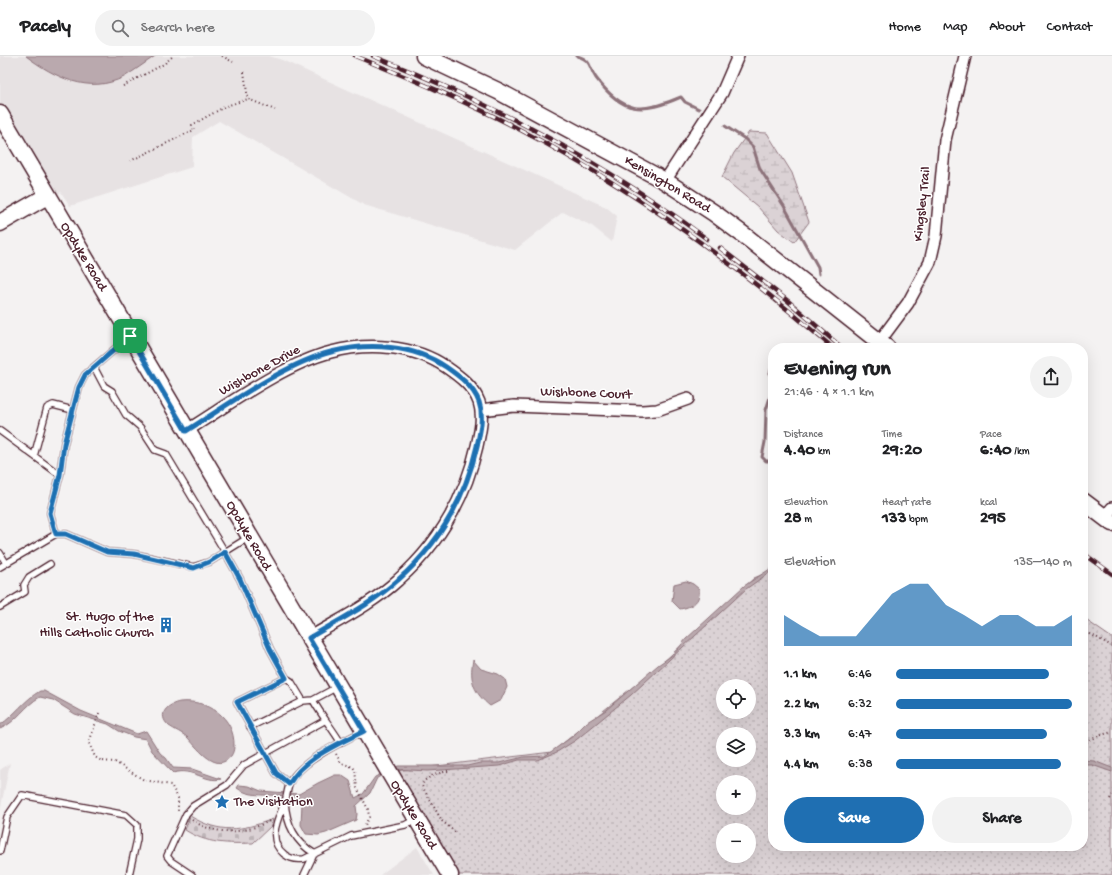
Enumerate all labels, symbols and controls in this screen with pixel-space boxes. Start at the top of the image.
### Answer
search box [95,10,375,46]
text: Pacely [20,16,71,39]
icon: search [109,17,131,39]
text: Search here [141,19,215,37]
text: Home [889,19,921,36]
text: Map [943,19,967,36]
text: About [989,19,1025,36]
text: Contact [1047,19,1092,36]
street label: Kensington Road [621,152,715,218]
street label: Kingsley Trail [911,166,935,242]
street label: Opdyke Road [56,219,111,296]
pin [113,319,147,353]
icon: arrive [119,325,141,347]
street label: Wishbone Drive [217,341,304,400]
button: share [1030,356,1072,398]
text: Evening run [784,357,891,383]
street label: Wishbone Court [540,384,633,404]
text: 21:46 · 4 × 1.1 km [784,385,874,400]
text: Distance [784,429,823,441]
text: Time [882,429,902,441]
text: Pace [980,429,1002,441]
text: 4.40 [784,441,815,461]
text: 29:20 [882,441,922,461]
text: 6:40 [980,441,1012,461]
text: km [815,446,830,458]
text: /km [1012,446,1030,458]
text: Elevation [784,497,828,509]
text: Heart rate [882,497,931,509]
text: kcal [980,497,997,509]
street label: Opdyke Road [221,498,276,575]
text: 28 [784,509,802,529]
text: 133 [882,509,907,529]
text: 295 [980,509,1006,529]
text: m [802,514,812,526]
text: bpm [907,514,928,526]
text: Elevation [784,555,836,570]
text: 135–140 m [1014,555,1072,570]
place label: St. Hugo of the Hills Catholic Church [39,609,155,642]
building icon: St. Hugo of the Hills Catholic Church [157,616,175,634]
text: 1.1 km [784,667,817,682]
text: 6:46 [848,667,871,682]
map controls [716,679,756,863]
button: locate [716,679,756,719]
text: 2.2 km [784,697,819,712]
text: 6:32 [848,697,872,712]
button: layers [716,727,756,767]
text: 3.3 km [784,727,820,742]
text: 6:47 [848,727,872,742]
text: 4.4 km [784,757,819,772]
text: 6:38 [848,757,873,772]
button: + [716,775,756,815]
street label: Opdyke Road [386,777,441,854]
place icon: The Visitation [213,793,231,811]
place label: The Visitation [233,794,313,811]
button: Save [784,797,924,843]
button: Share [932,797,1072,843]
button: − [716,823,756,863]

